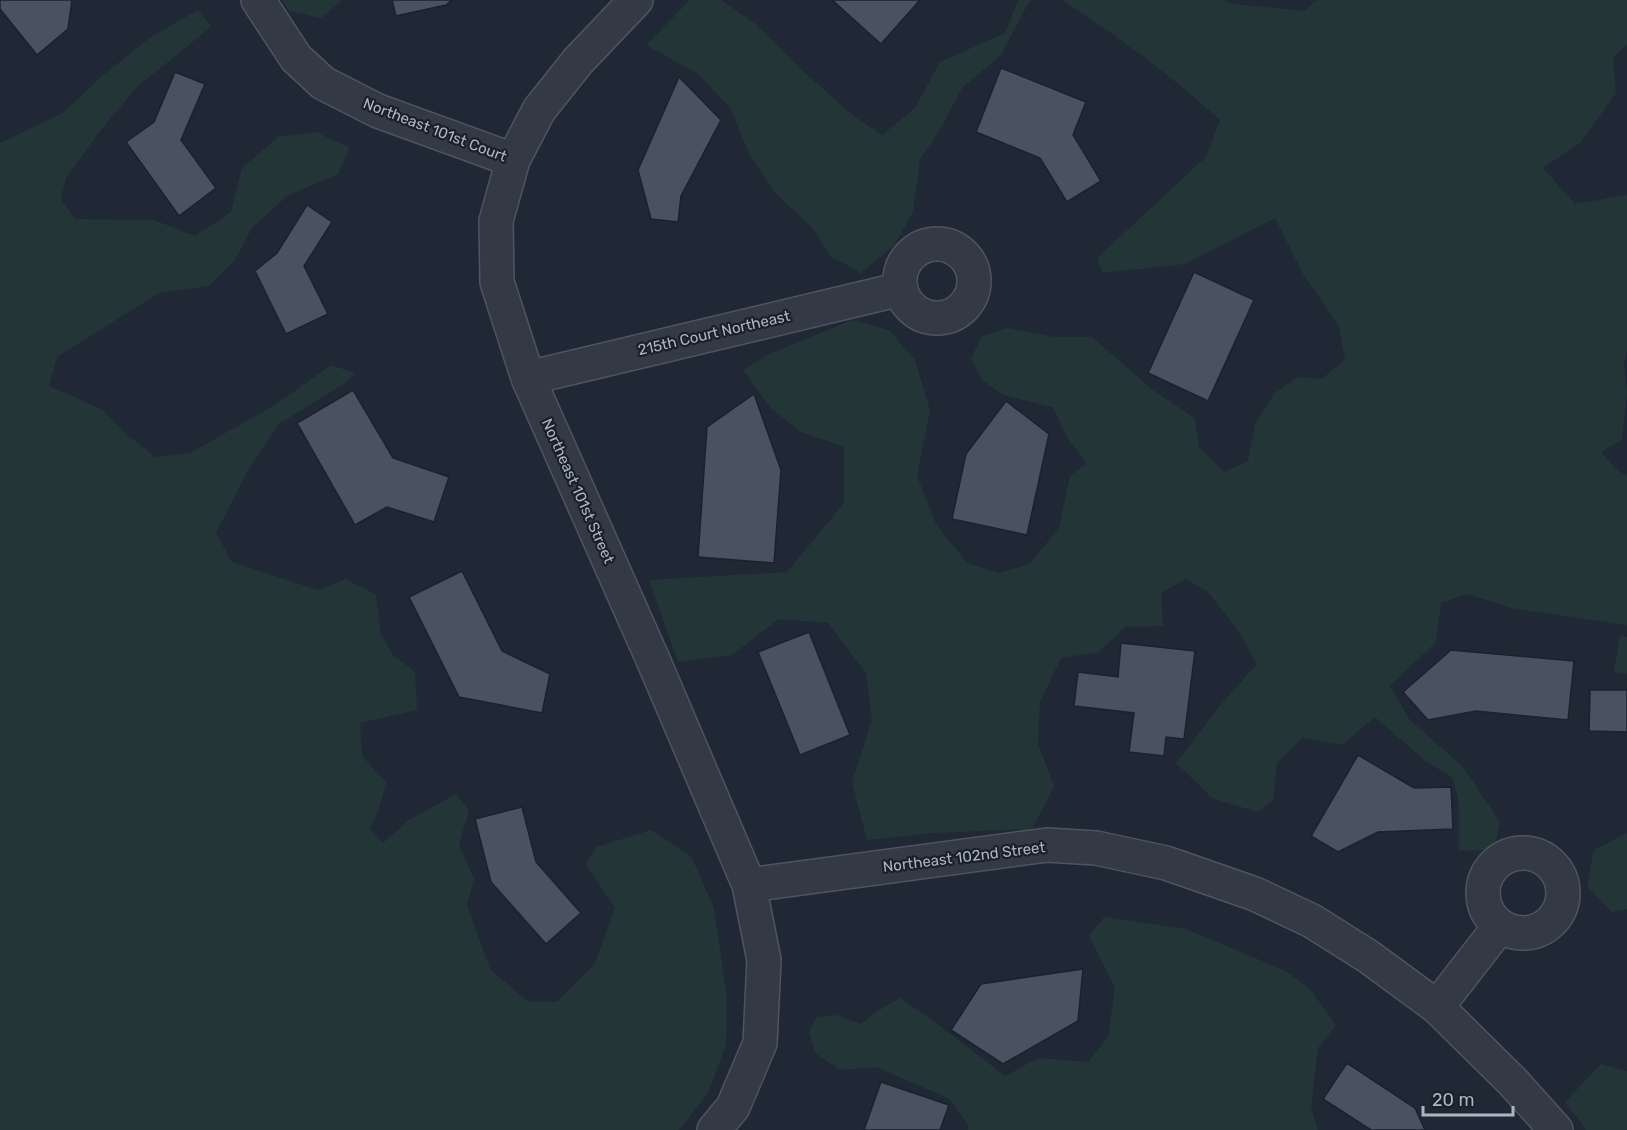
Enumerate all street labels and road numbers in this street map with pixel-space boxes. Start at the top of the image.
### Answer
street label: Northeast 101st Court [361,94,509,166]
street label: 215th Court Northeast [636,307,792,359]
street label: Northeast 101st Street [538,416,618,566]
street label: Northeast 102nd Street [882,838,1046,876]

